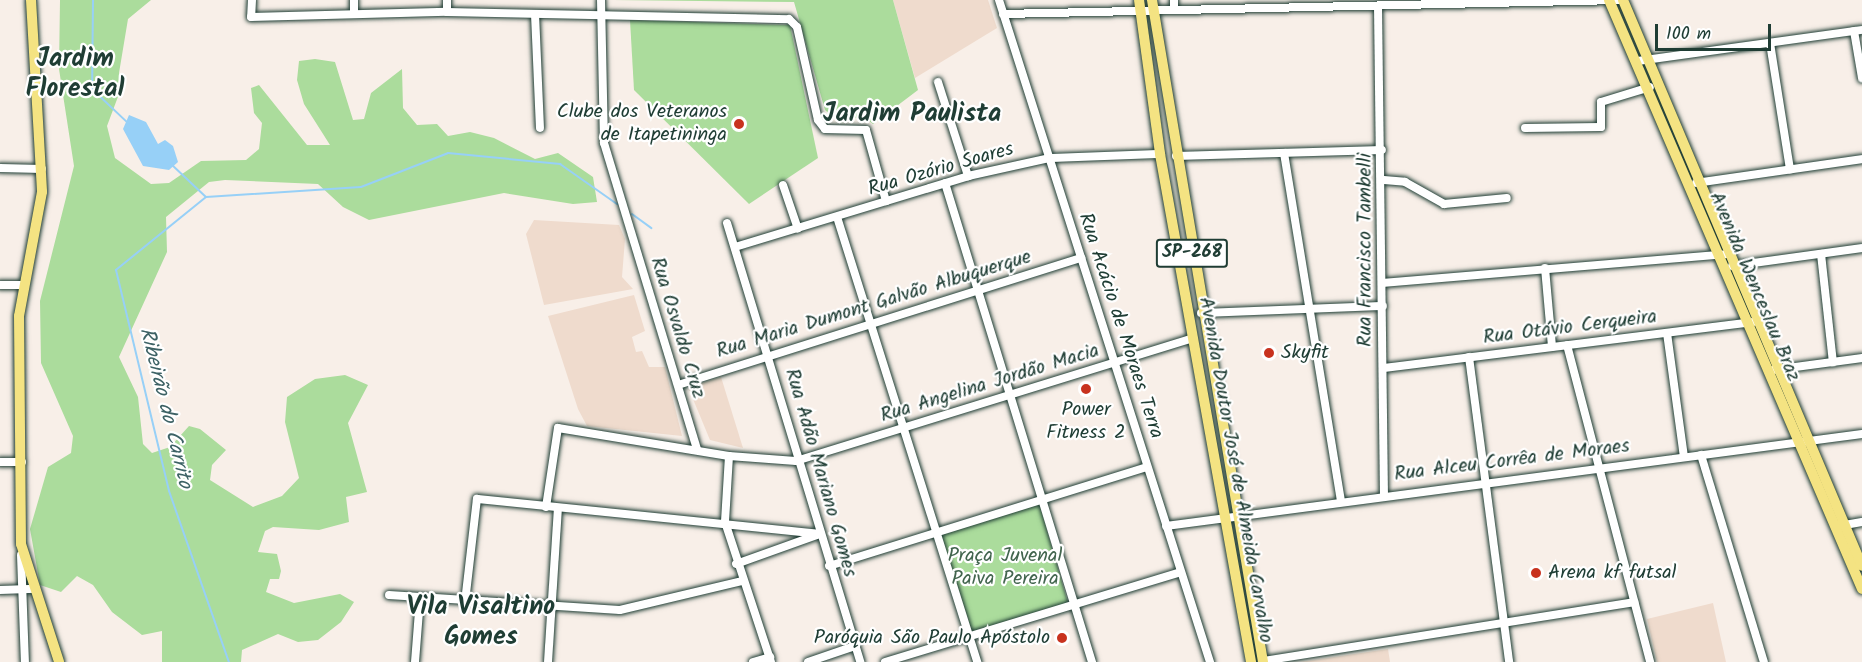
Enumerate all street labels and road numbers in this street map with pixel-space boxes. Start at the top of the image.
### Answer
street label: Rua Ozório Soares [865,138,1017,202]
street label: Rua Francisco Tambelli [1354,153,1378,347]
street label: Avenida Wenceslau Braz [1703,189,1805,385]
street label: Rua Acácio de Moraes Terra [1072,210,1168,442]
road number: SP-268 [1154,238,1230,268]
street label: Rua Maria Dumont Galvão Albuquerque [714,246,1034,364]
street label: Rua Osvaldo Cruz [644,255,710,401]
street label: Avenida Doutor José de Almeida Carvalho [1193,295,1277,645]
street label: Rua Otávio Cerqueira [1482,305,1658,351]
street label: Rua Angelina Jordão Macia [878,339,1102,429]
street label: Rua Adão Mariano Gomes [779,366,861,580]
street label: Rua Alceu Corrêa de Moraes [1393,435,1631,487]

